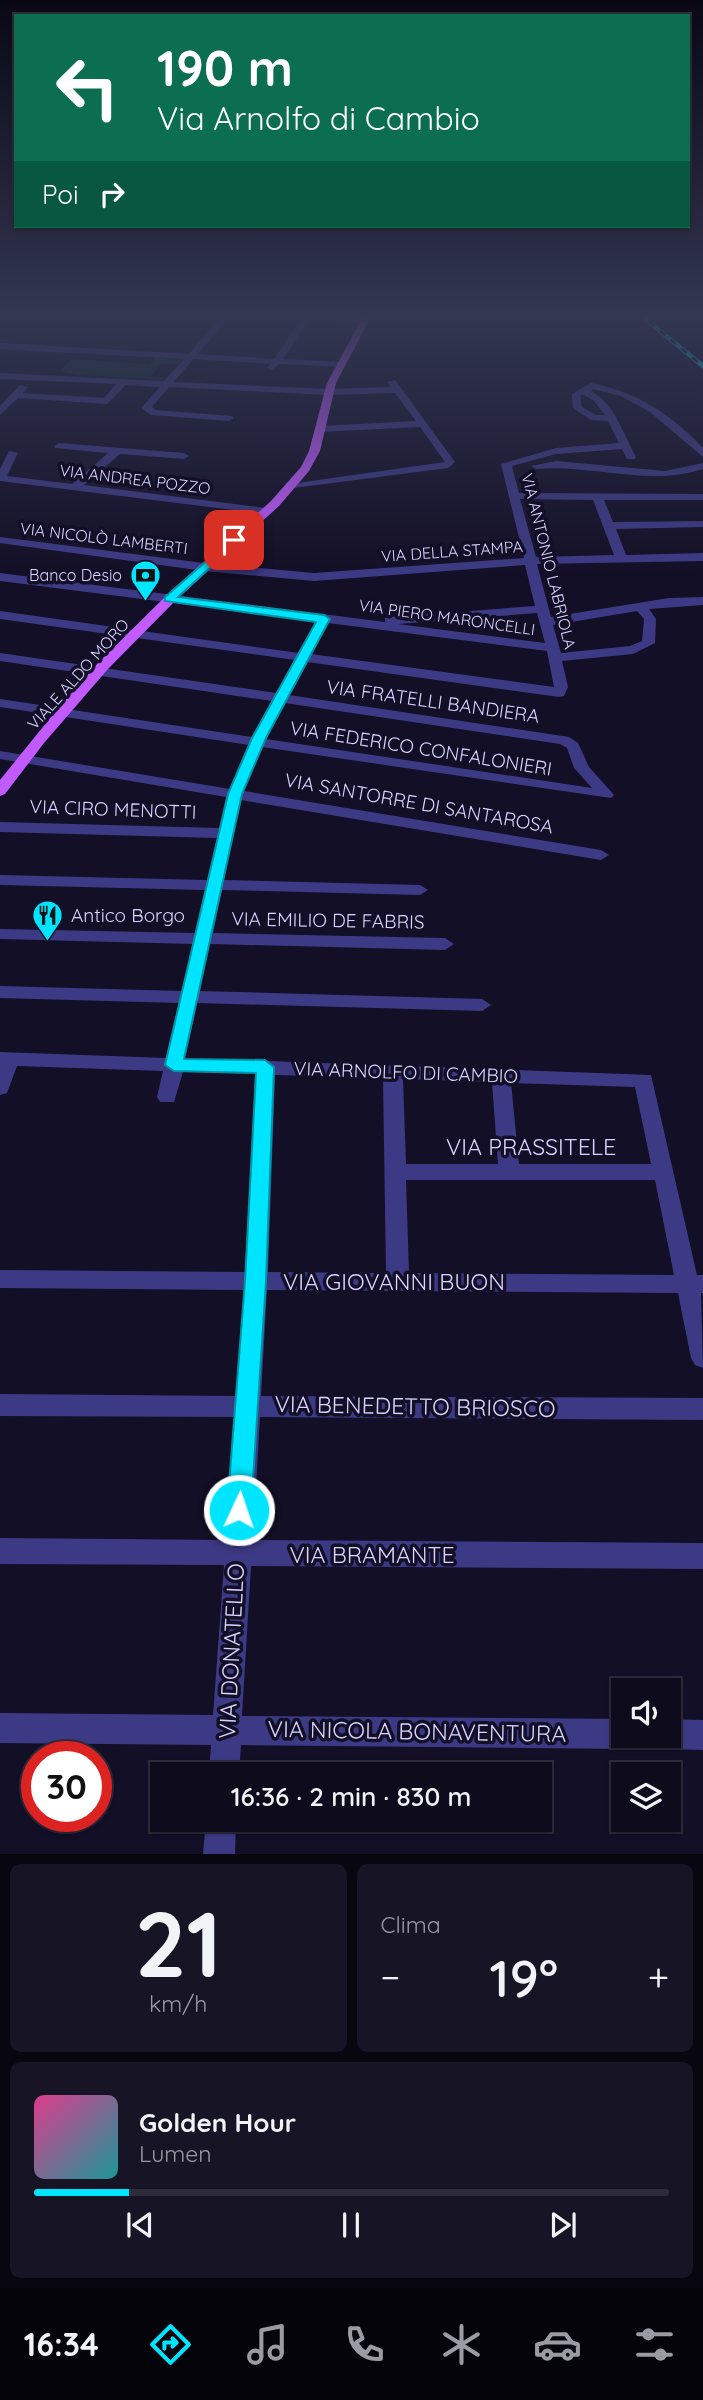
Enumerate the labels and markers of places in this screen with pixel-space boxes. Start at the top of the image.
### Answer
pin [204,510,264,570]
bank icon: Banco Desio [128,558,162,602]
place label: Banco Desio [29,565,122,585]
restaurant icon: Antico Borgo [31,898,65,942]
place label: Antico Borgo [71,903,185,927]

